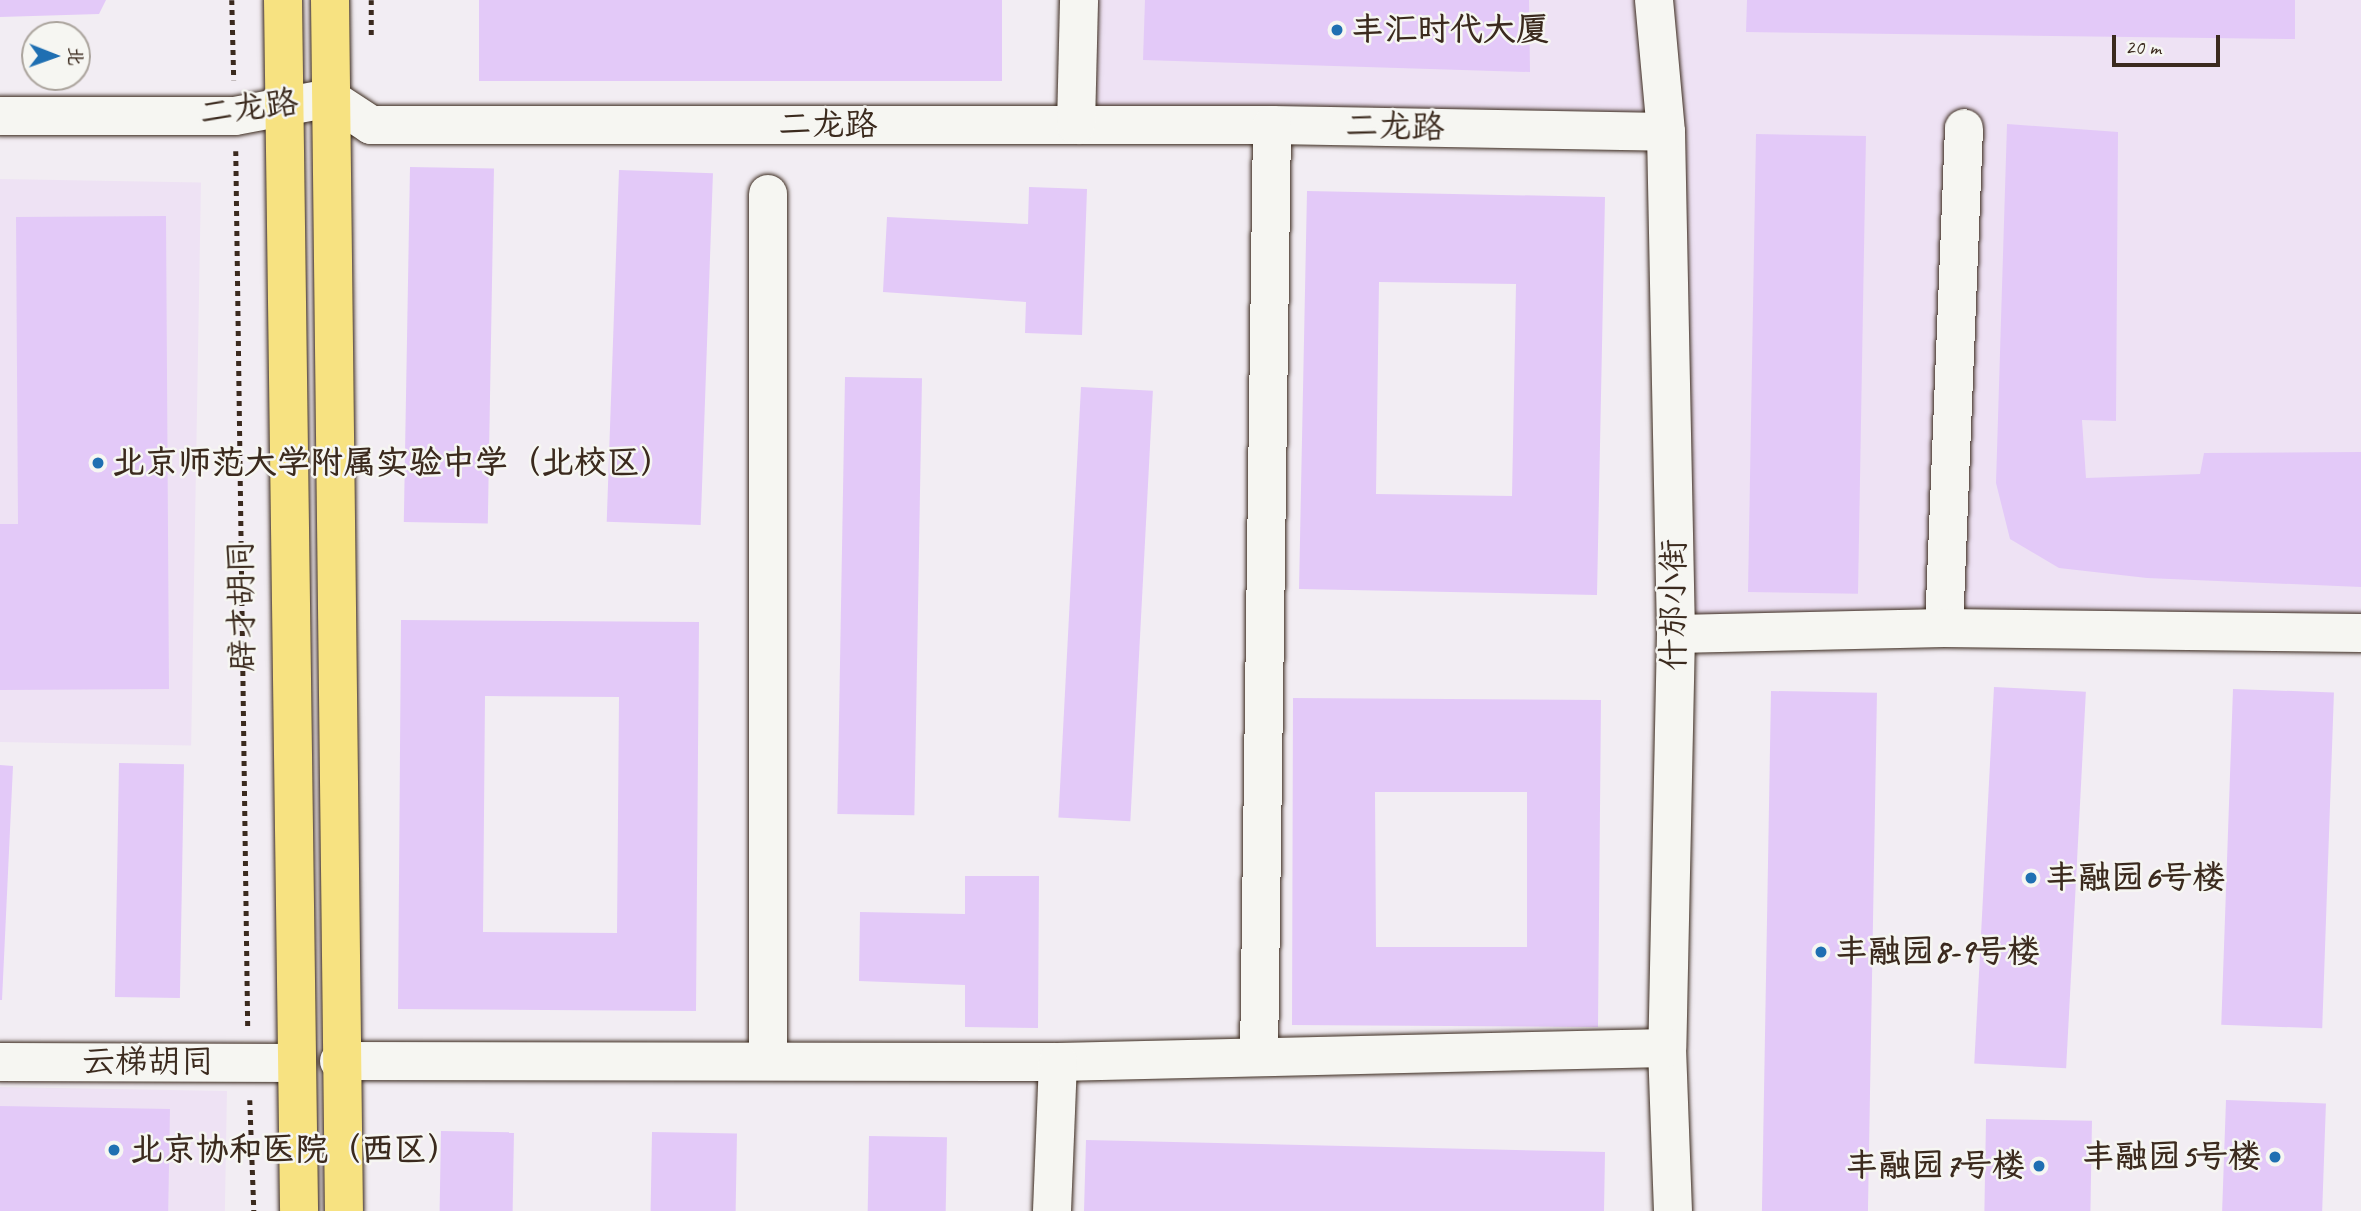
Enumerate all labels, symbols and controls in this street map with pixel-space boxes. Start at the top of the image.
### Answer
place label: 丰汇时代大厦 [1351,10,1549,50]
north arrow [21,21,91,91]
scale bar [2116,21,2224,65]
marker: 丰汇时代大厦 [1329,22,1345,38]
text: 20 m [2125,34,2161,60]
text: 北 [63,47,87,66]
street label: 二龙路 [197,82,301,134]
street label: 二龙路 [779,105,877,145]
street label: 二龙路 [1345,106,1445,148]
place label: 北京师范大学附属实验中学（北校区） [112,443,673,483]
marker: 北京师范大学附属实验中学（北校区） [90,455,106,471]
street label: 什邡小街 [1654,539,1694,671]
street label: 辟才胡同 [221,540,263,672]
place label: 丰融园6号楼 [2045,858,2226,898]
marker: 丰融园6号楼 [2023,870,2039,886]
place label: 丰融园8-9号楼 [1835,932,2040,972]
marker: 丰融园8-9号楼 [1813,944,1829,960]
street label: 云梯胡同 [82,1042,214,1082]
place label: 北京协和医院（西区） [130,1130,460,1170]
place label: 丰融园5号楼 [2082,1137,2261,1177]
marker: 北京协和医院（西区） [104,1140,124,1160]
place label: 丰融园7号楼 [1845,1146,2025,1186]
marker: 丰融园5号楼 [2267,1149,2283,1165]
marker: 丰融园7号楼 [2031,1158,2047,1174]

